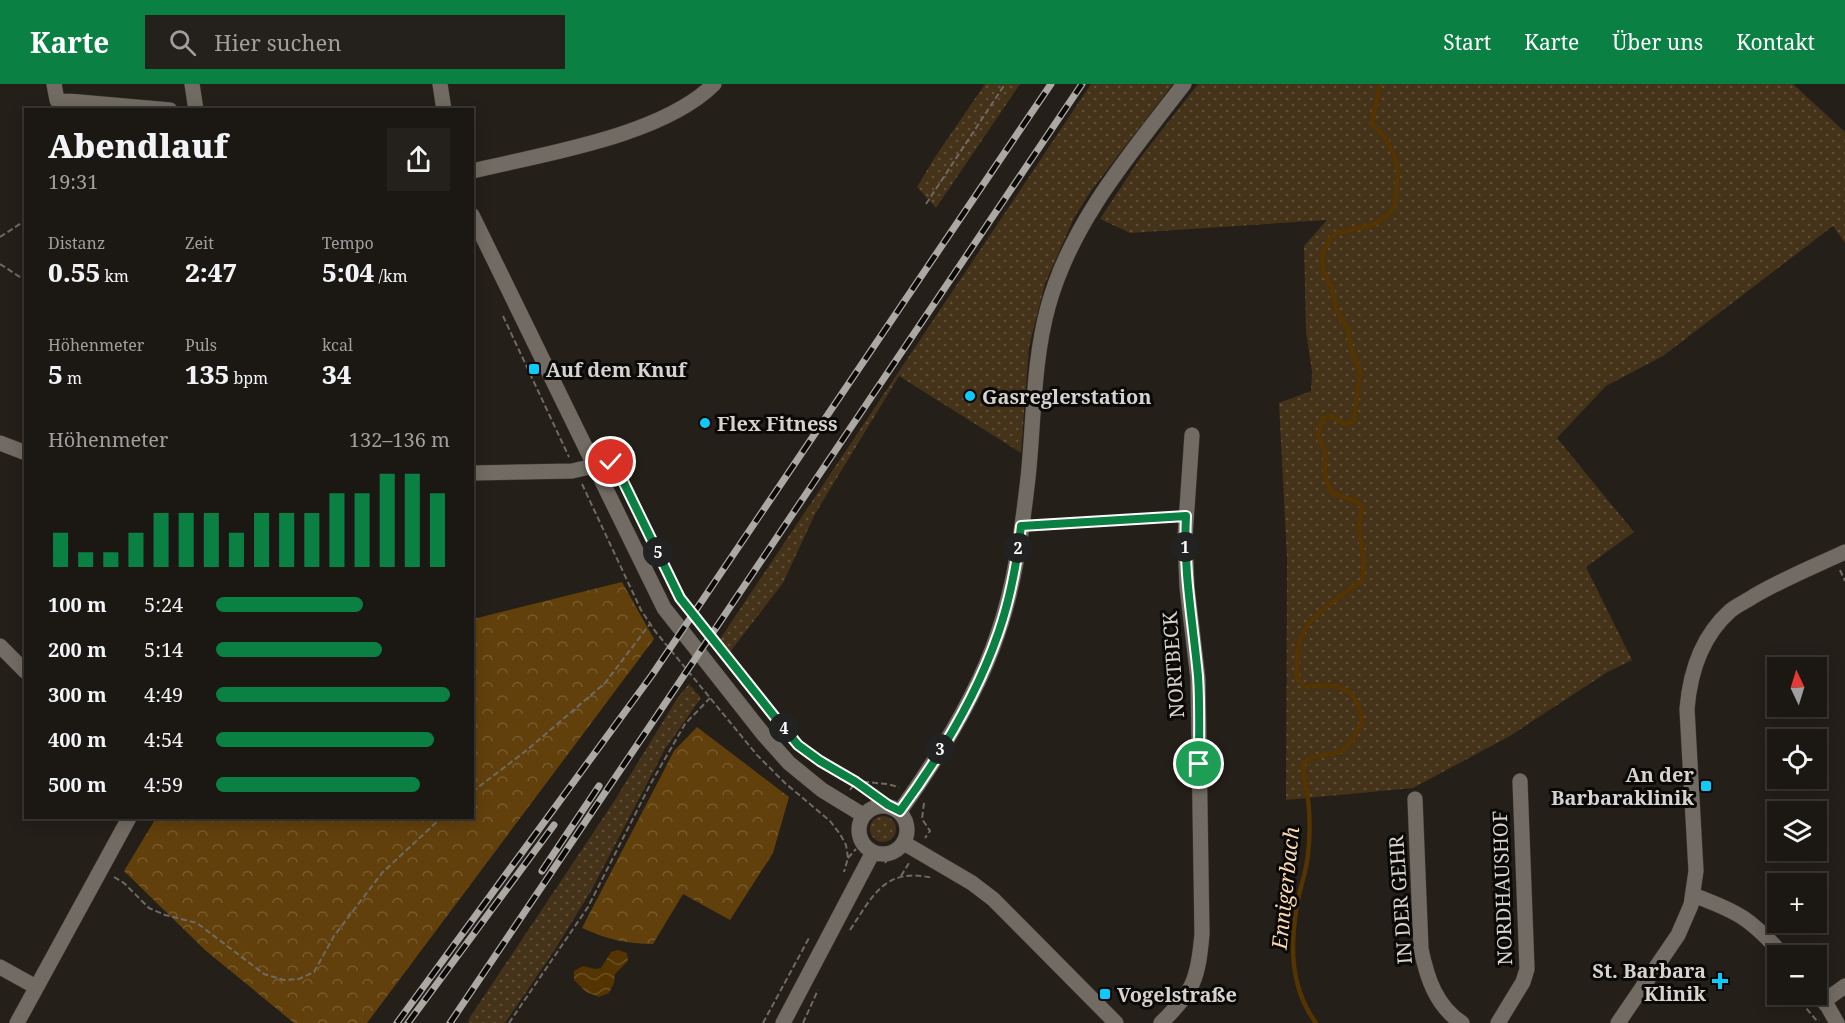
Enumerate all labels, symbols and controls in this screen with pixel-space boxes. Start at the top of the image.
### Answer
search box [145,15,565,69]
text: Karte [30,23,109,61]
icon: search [166,26,199,59]
text: Hier suchen [214,27,341,57]
text: Start [1443,28,1491,56]
text: Karte [1524,28,1579,56]
text: Über uns [1612,28,1703,56]
text: Kontakt [1736,28,1815,56]
text: Abendlauf [48,123,228,168]
button: share [387,128,450,191]
text: 19:31 [48,168,98,195]
text: Distanz [48,232,105,254]
text: Zeit [185,232,214,254]
text: Tempo [322,232,374,254]
text: 0.55 [48,254,100,290]
text: 2:47 [185,254,237,290]
text: 5:04 [322,254,374,290]
text: km [100,265,129,287]
text: /km [374,265,408,287]
text: Höhenmeter [48,334,144,356]
text: Puls [185,334,217,356]
text: kcal [322,334,353,356]
text: 5 [48,356,63,392]
text: 135 [185,356,229,392]
text: 34 [322,356,351,392]
place label: Auf dem Knuf [546,356,688,383]
marker: Auf dem Knuf [527,362,541,376]
text: m [63,367,82,389]
text: bpm [229,367,268,389]
place label: Gasreglerstation [982,383,1152,410]
marker: Gasreglerstation [963,389,977,403]
place label: Flex Fitness [717,410,838,437]
marker: Flex Fitness [698,416,712,430]
text: Höhenmeter [48,426,168,453]
text: 132–136 m [349,426,450,453]
pin [585,436,636,487]
icon: check [594,445,627,478]
pin: 1 [1170,532,1200,562]
pin: 2 [1003,533,1033,563]
text: 1 [1180,536,1190,558]
pin: 5 [643,537,673,567]
text: 2 [1013,537,1023,559]
text: 5 [653,541,663,563]
text: 100 m [48,591,107,618]
text: 5:24 [144,591,183,618]
street label: NORTBECK [1156,610,1190,719]
text: 200 m [48,636,107,663]
text: 5:14 [144,636,183,663]
north arrow [1767,657,1827,717]
map controls [1767,657,1827,1005]
text: 300 m [48,681,107,708]
text: 4:49 [144,681,183,708]
pin: 4 [769,713,799,743]
text: 4 [779,717,789,739]
text: 400 m [48,726,107,753]
text: 4:54 [144,726,183,753]
button: locate [1767,729,1827,789]
pin: 3 [925,734,955,764]
text: 3 [935,738,945,760]
pin [1173,738,1224,789]
icon: arrive [1182,747,1215,780]
place label: An der Barbaraklinik [1551,761,1695,811]
text: 500 m [48,771,107,798]
text: 4:59 [144,771,183,798]
marker: An der Barbaraklinik [1699,779,1713,793]
button: layers [1767,801,1827,861]
street label: NORDHAUSHOF [1486,810,1518,966]
water label: Ennigerbach [1265,825,1305,952]
street label: IN DER GEHR [1382,834,1418,965]
button: + [1767,873,1827,933]
button: − [1767,945,1827,1005]
place label: St. Barbara Klinik [1592,957,1706,1007]
marker: St. Barbara Klinik [1711,972,1729,990]
place label: Vogelstraße [1117,981,1237,1008]
marker: Vogelstraße [1098,987,1112,1001]

